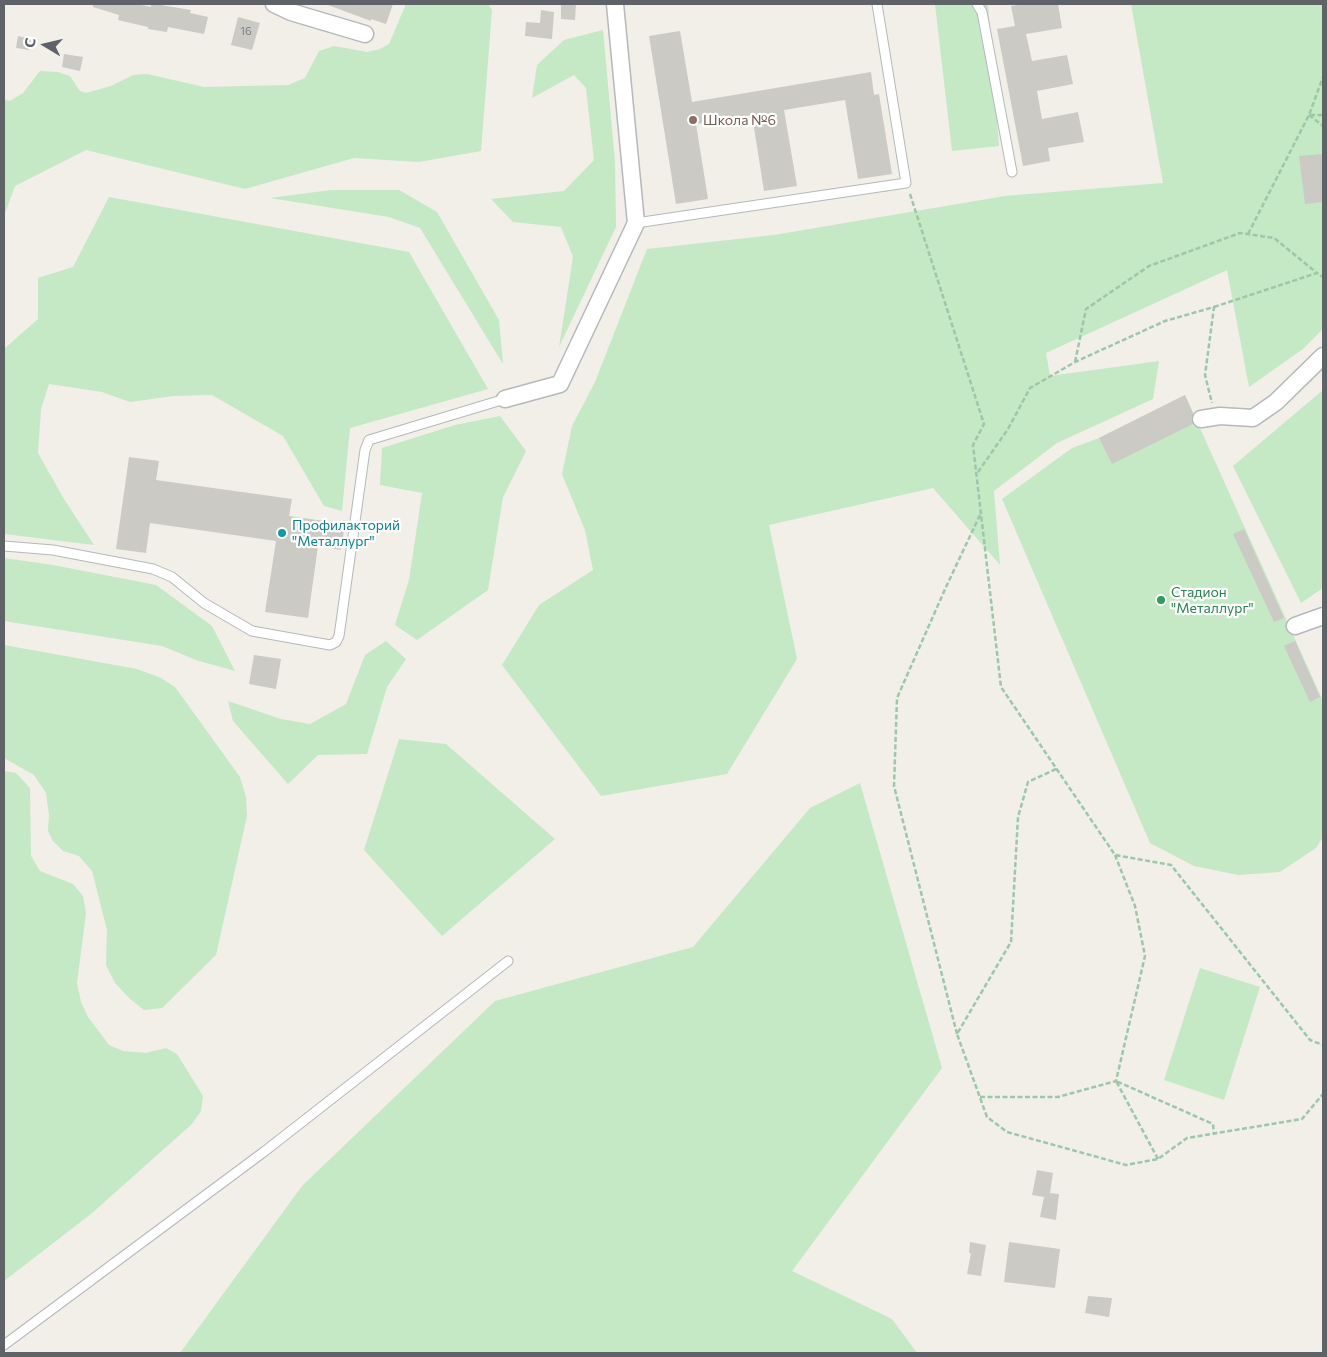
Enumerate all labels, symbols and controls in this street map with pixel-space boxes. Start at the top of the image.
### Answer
north arrow [20,20,70,70]
house number: 16 [240,24,252,38]
text: С [21,37,39,49]
place label: Школа №6 [703,112,776,128]
marker: Школа №6 [687,114,699,126]
place label: Профилакторий "Металлург" [292,517,400,550]
marker: Профилакторий "Металлург" [276,527,288,539]
place label: Стадион "Металлург" [1171,584,1254,616]
marker: Стадион "Металлург" [1155,594,1167,606]

